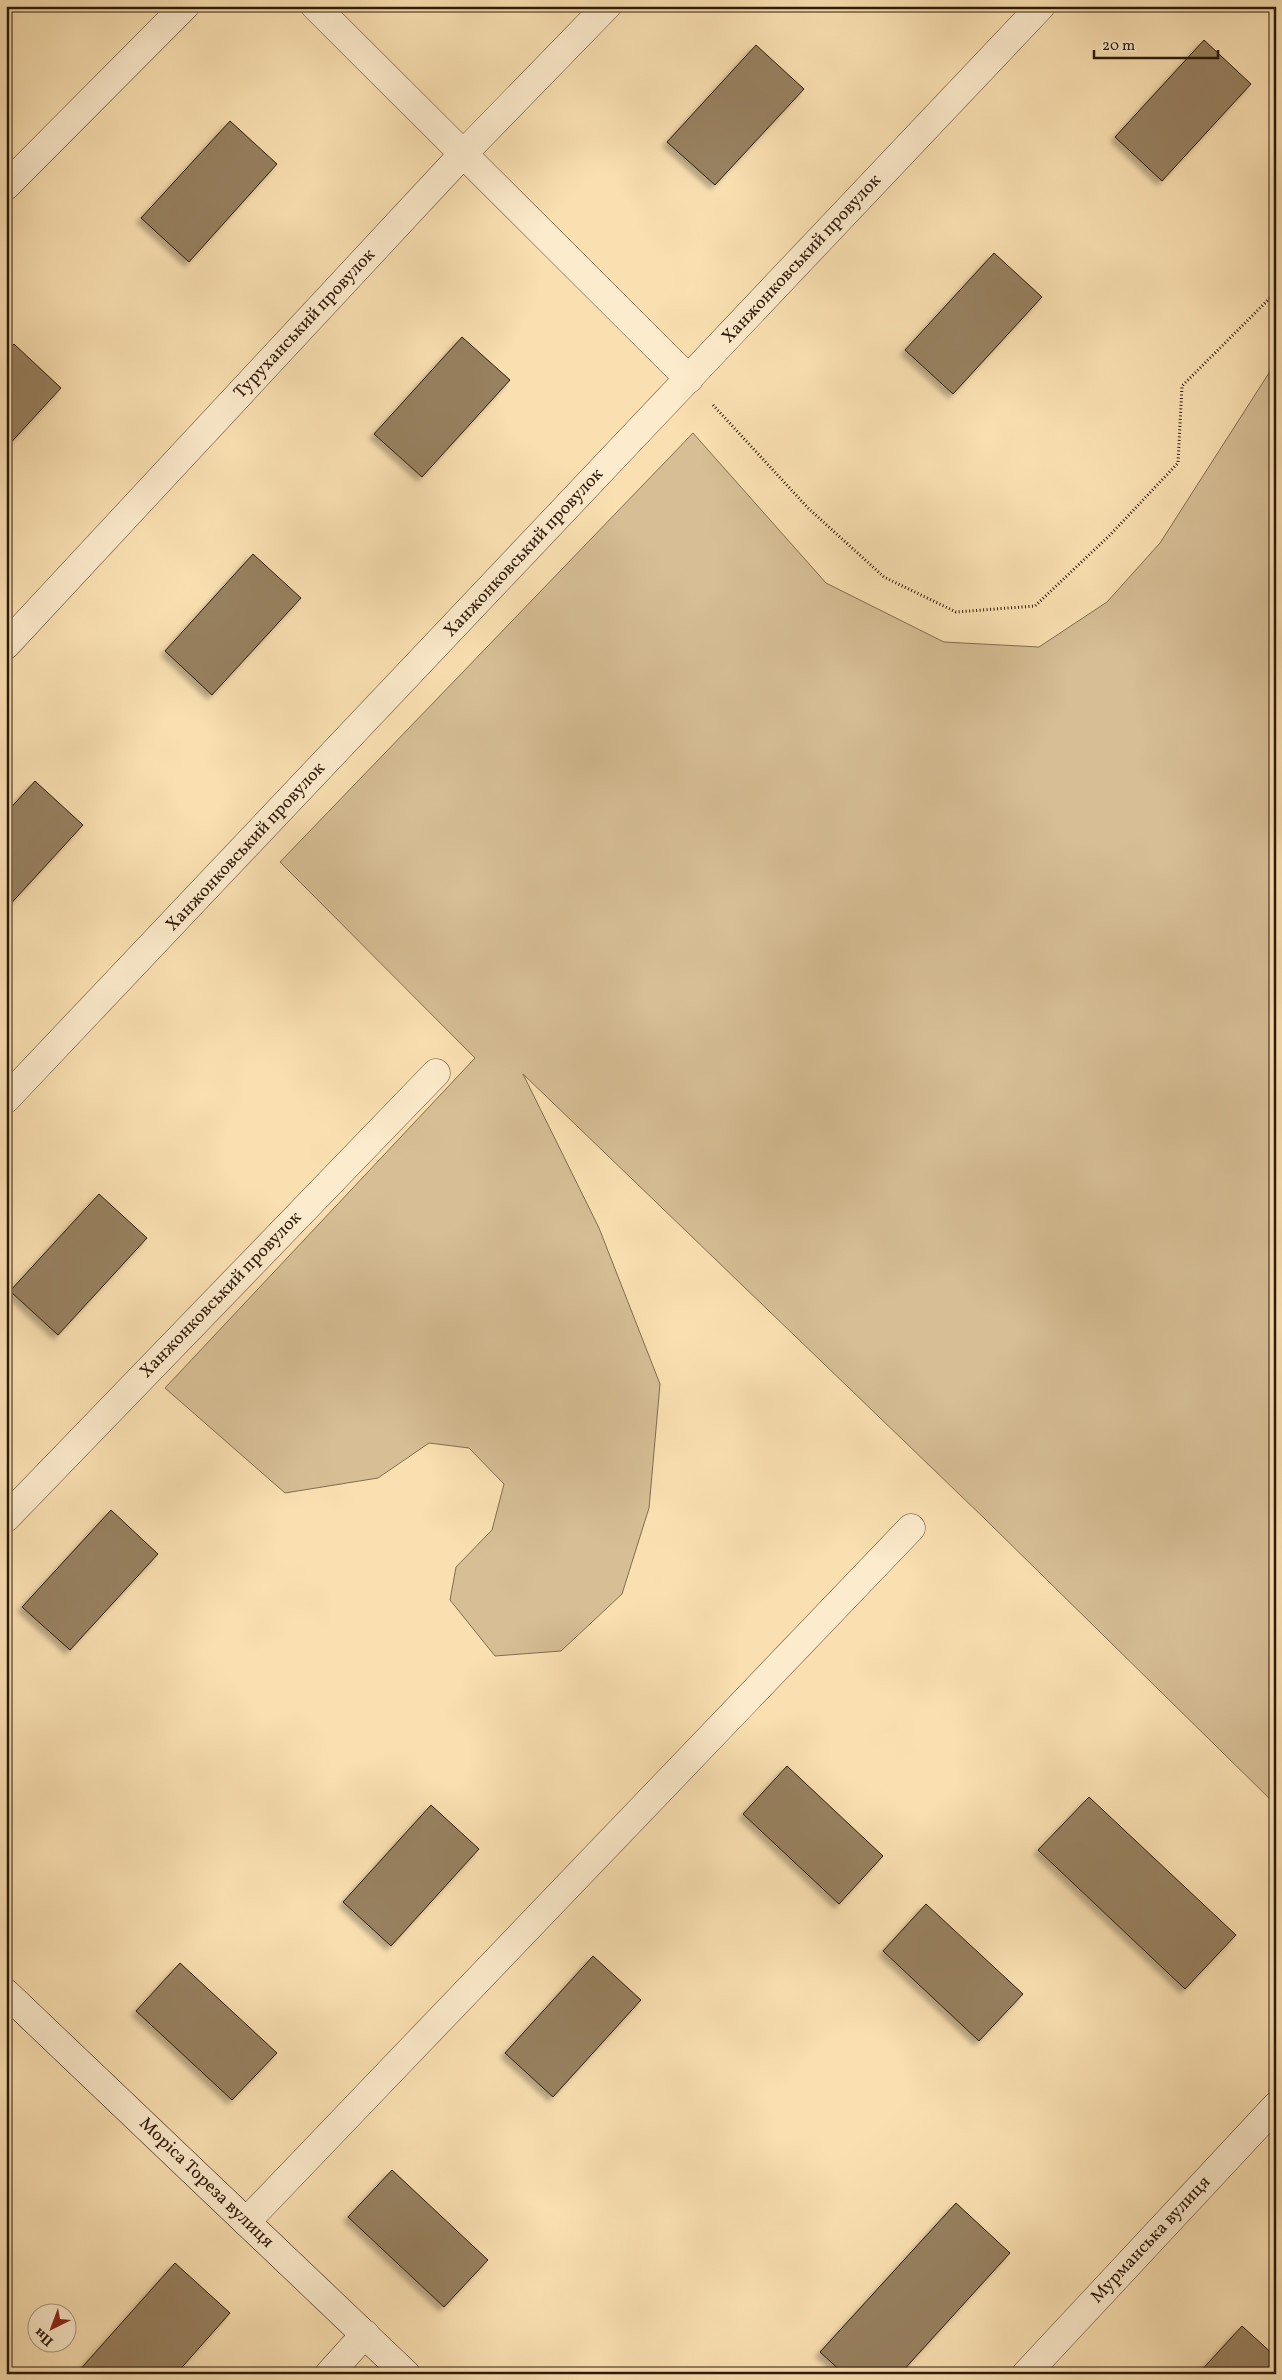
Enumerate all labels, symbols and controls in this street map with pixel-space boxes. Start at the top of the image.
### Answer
scale bar [1094,28,1218,60]
text: 20 m [1102,36,1135,57]
street label: Ханжонковський провулок [717,168,888,349]
street label: Туруханський провулок [229,243,382,405]
street label: Ханжонковський провулок [439,462,610,643]
street label: Ханжонковський провулок [161,756,332,937]
street label: Ханжонковський провулок [134,1206,308,1384]
street label: Моріса Тореза вулиця [133,2112,279,2254]
street label: Мурманська вулиця [1085,2171,1217,2309]
north arrow [28,2302,78,2352]
text: Пн [31,2323,58,2350]

